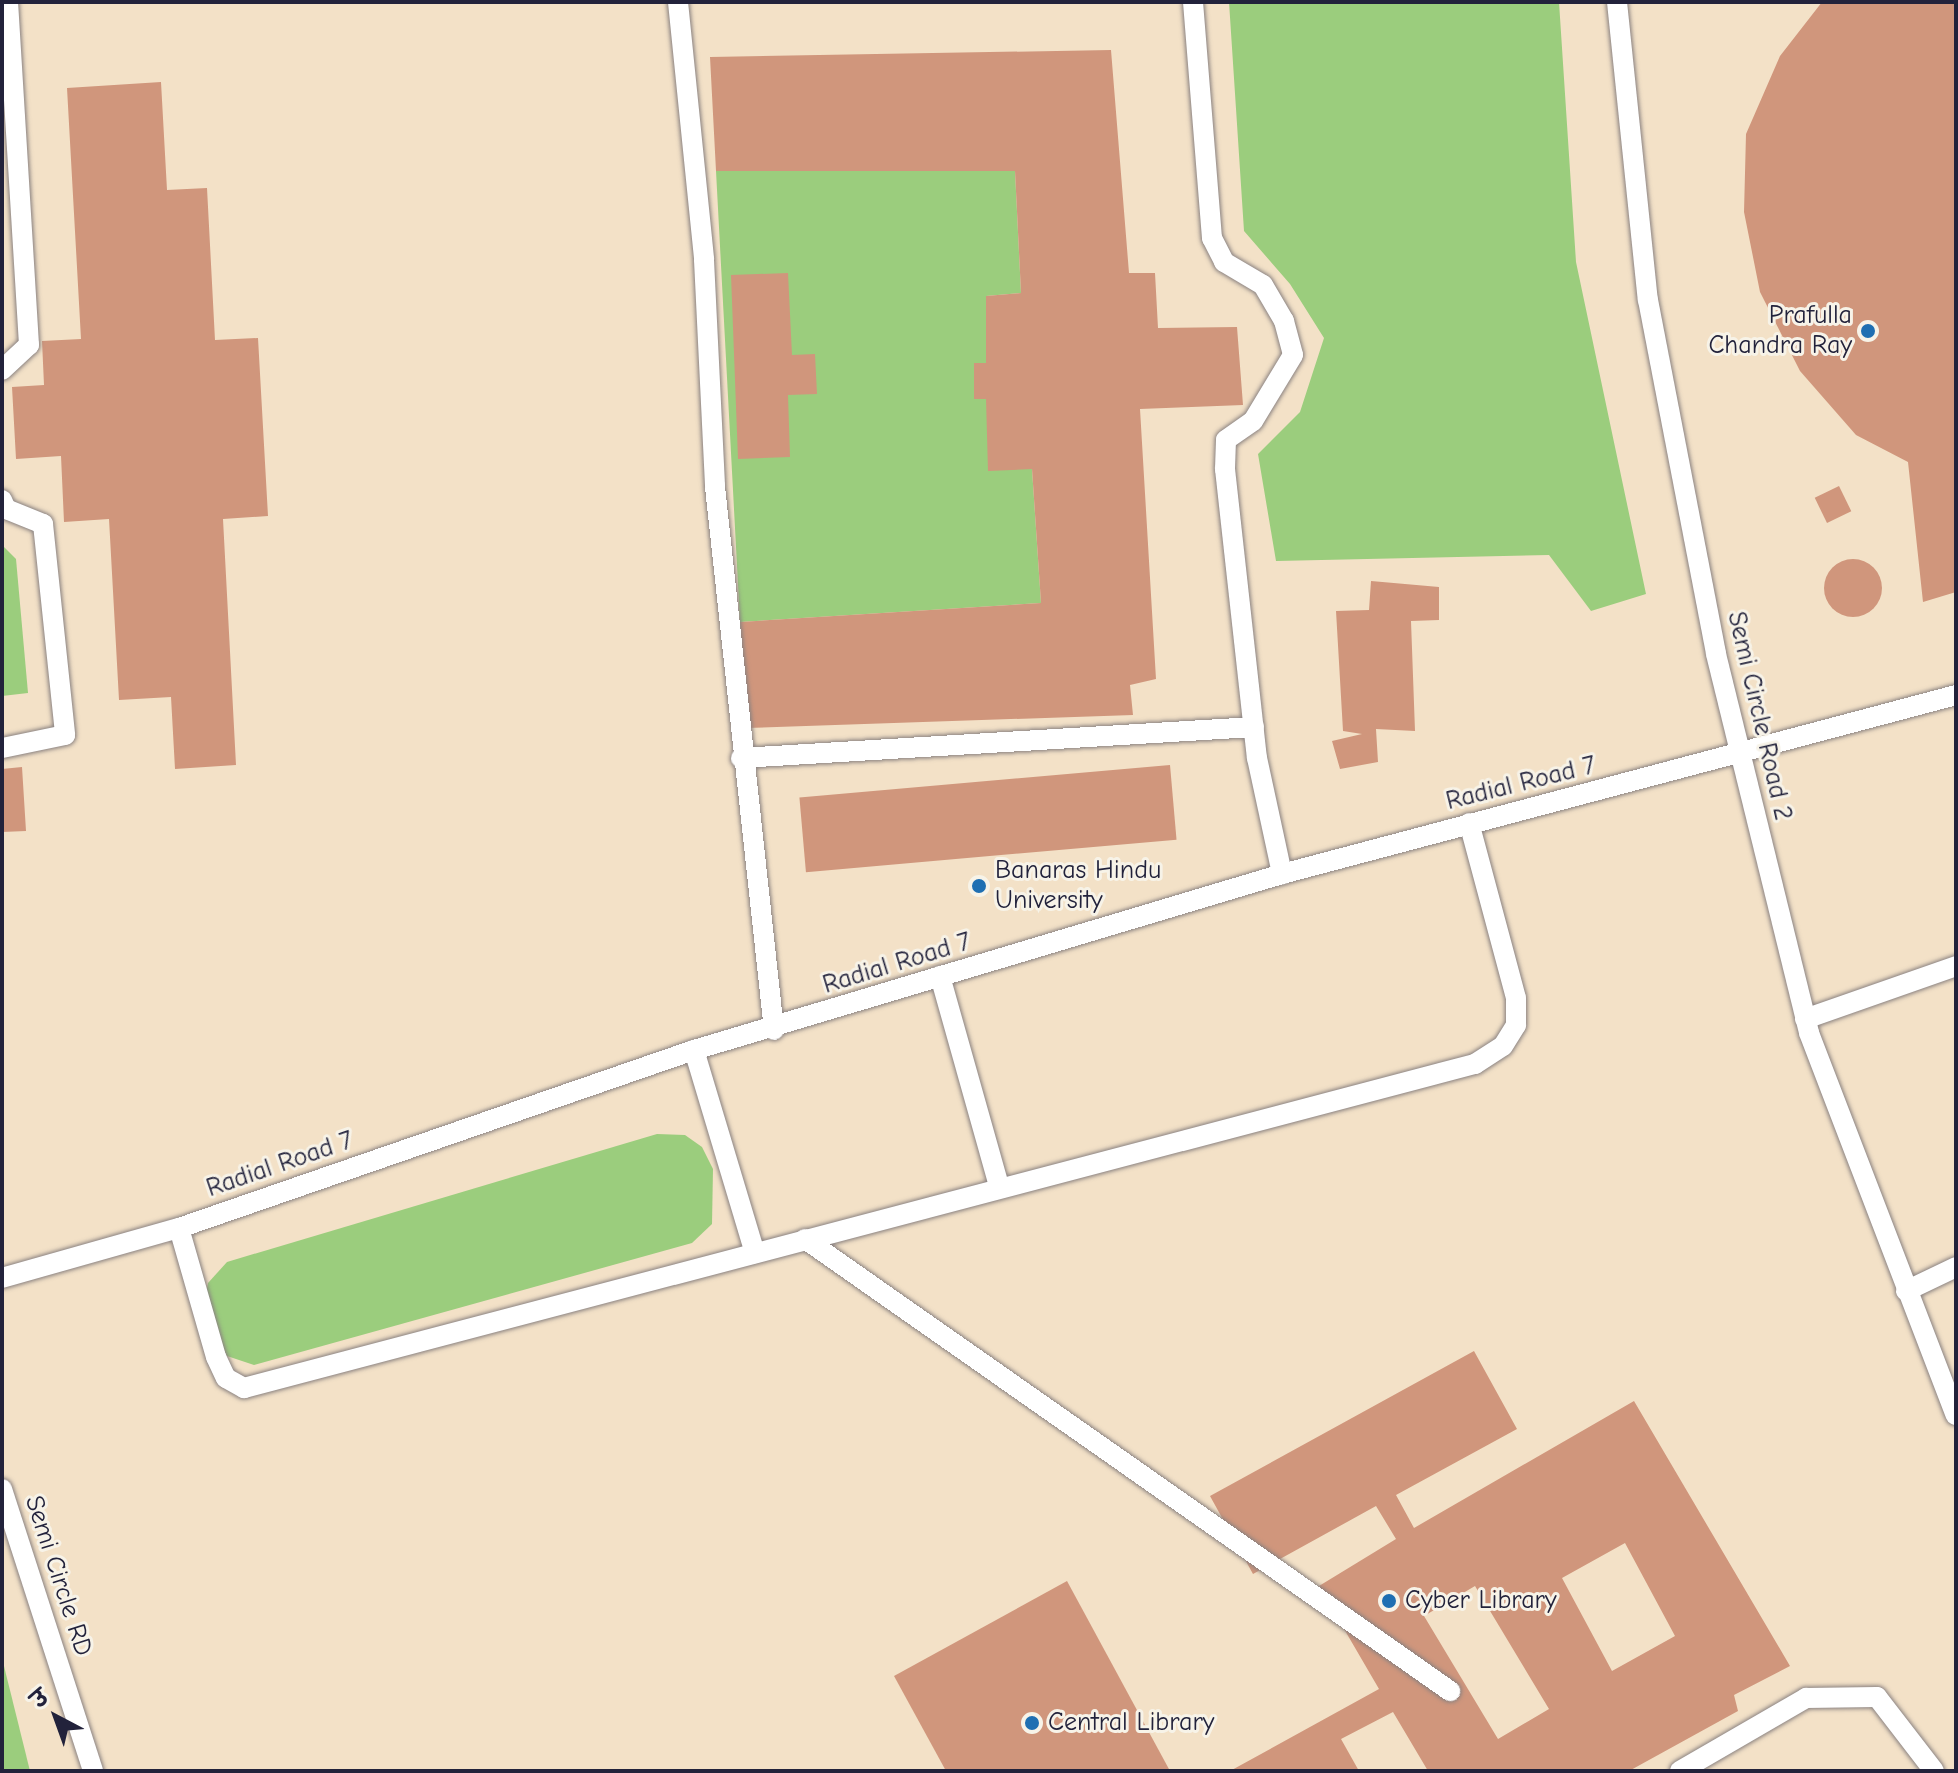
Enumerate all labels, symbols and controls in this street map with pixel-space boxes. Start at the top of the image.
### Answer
place label: Prafulla Chandra Ray [1708,300,1852,362]
marker: Prafulla Chandra Ray [1859,322,1877,340]
street label: Semi Circle Road 2 [1720,609,1798,823]
street label: Radial Road 7 [1443,750,1599,818]
place label: Banaras Hindu University [995,855,1161,916]
marker: Banaras Hindu University [970,877,988,895]
street label: Radial Road 7 [819,927,975,1001]
street label: Radial Road 7 [202,1125,358,1205]
street label: Semi Circle RD [17,1492,99,1660]
place label: Cyber Library [1405,1585,1557,1617]
marker: Cyber Library [1380,1592,1398,1610]
north arrow [16,1677,96,1757]
text: उ [26,1684,54,1714]
place label: Central Library [1048,1707,1214,1739]
marker: Central Library [1023,1714,1041,1732]

